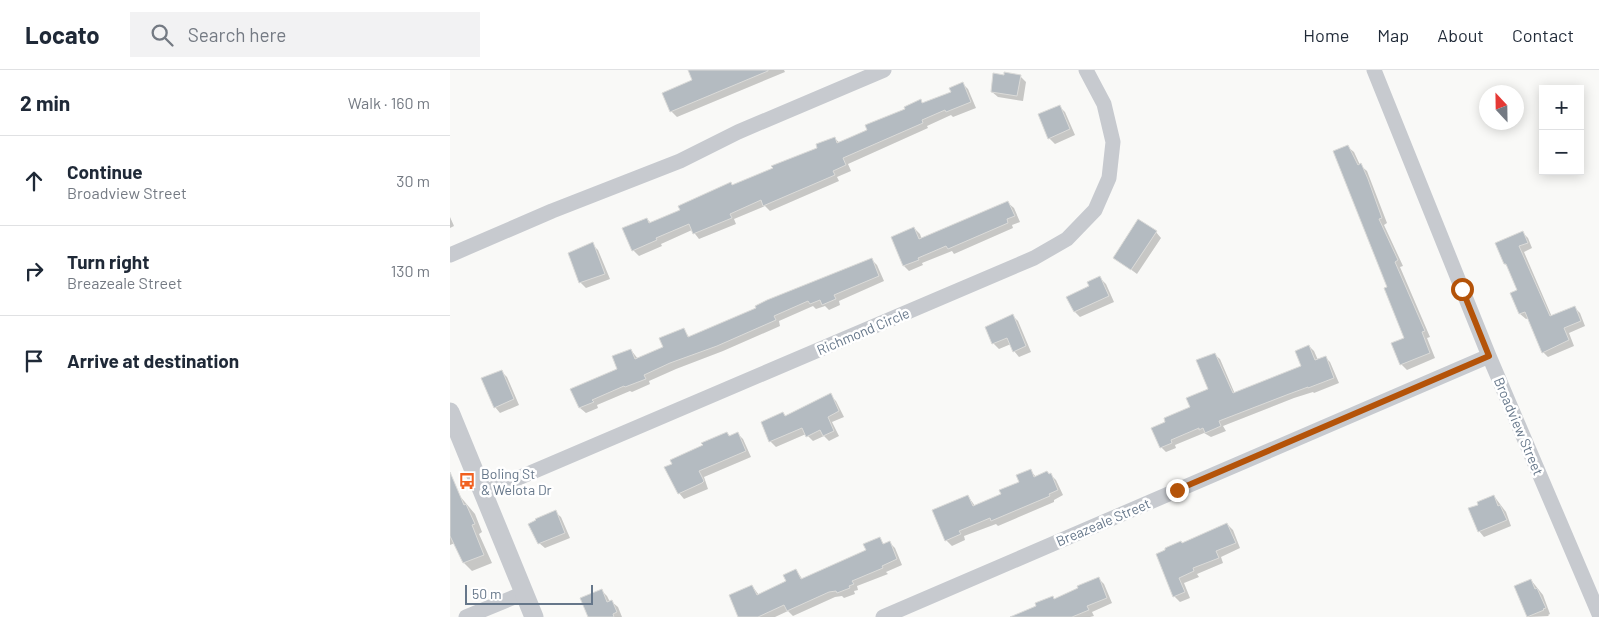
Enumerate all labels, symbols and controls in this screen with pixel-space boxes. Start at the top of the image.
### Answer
search box [130,12,480,57]
text: Locato [25,20,100,49]
icon: search [148,21,176,49]
text: Search here [188,23,286,46]
text: Home [1303,24,1349,46]
text: Map [1377,24,1409,46]
text: About [1437,24,1484,46]
text: Contact [1512,24,1574,46]
north arrow [1479,85,1524,130]
map controls [1539,85,1584,175]
button: + [1539,85,1584,130]
text: 2 min [20,90,70,115]
text: Walk · 160 m [348,93,430,112]
button: − [1539,130,1584,175]
text: Continue [67,160,143,183]
icon: ahead [20,167,48,195]
text: 30 m [396,171,430,190]
text: Broadview Street [67,183,187,202]
text: Turn right [67,250,149,273]
icon: right [20,257,48,285]
text: 130 m [391,261,430,280]
text: Breazeale Street [67,273,182,292]
route start [1451,278,1474,301]
street label: Richmond Circle [814,304,912,358]
icon: arrive [20,347,48,375]
text: Arrive at destination [67,349,239,372]
street label: Broadview Street [1491,374,1547,478]
place label: Boling St & Welota Dr [481,465,552,498]
bus stop icon: Boling St & Welota Dr [457,471,477,491]
route end [1166,479,1189,502]
street label: Breazeale Street [1053,494,1153,550]
scale bar [465,582,592,605]
text: 50 m [472,585,501,602]

